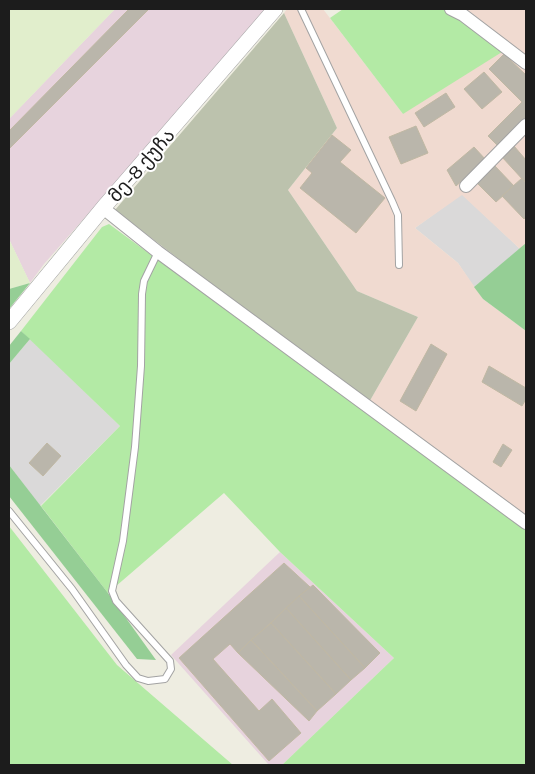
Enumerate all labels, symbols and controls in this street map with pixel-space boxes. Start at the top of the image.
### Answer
street label: მე-8 ქუჩა [100,121,181,208]

